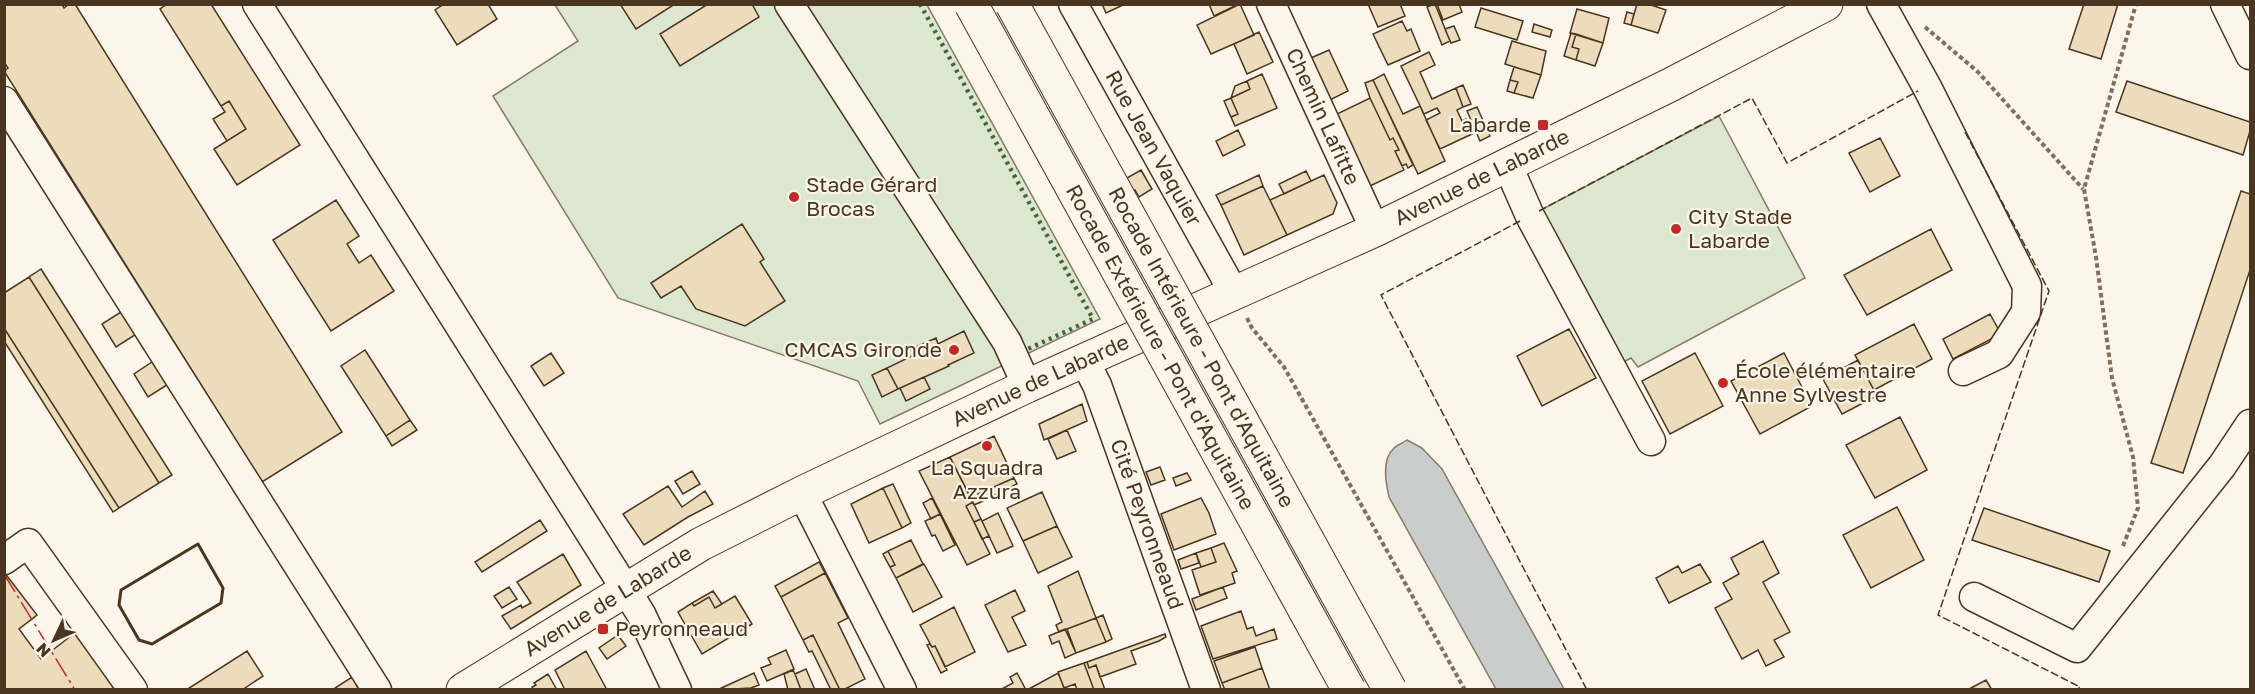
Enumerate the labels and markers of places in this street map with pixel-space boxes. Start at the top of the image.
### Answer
place label: Labarde [1449,111,1531,137]
marker: Labarde [1536,118,1550,132]
place label: Stade Gérard Brocas [806,171,937,221]
marker: Stade Gérard Brocas [787,190,801,204]
place label: City Stade Labarde [1688,203,1792,253]
marker: City Stade Labarde [1669,222,1683,236]
place label: CMCAS Gironde [784,336,942,362]
marker: CMCAS Gironde [947,343,961,357]
place label: École élémentaire Anne Sylvestre [1735,357,1916,407]
marker: École élémentaire Anne Sylvestre [1716,376,1730,390]
marker: La Squadra Azzura [980,439,994,453]
place label: La Squadra Azzura [931,454,1043,504]
place label: Peyronneaud [615,615,748,641]
marker: Peyronneaud [596,622,610,636]

